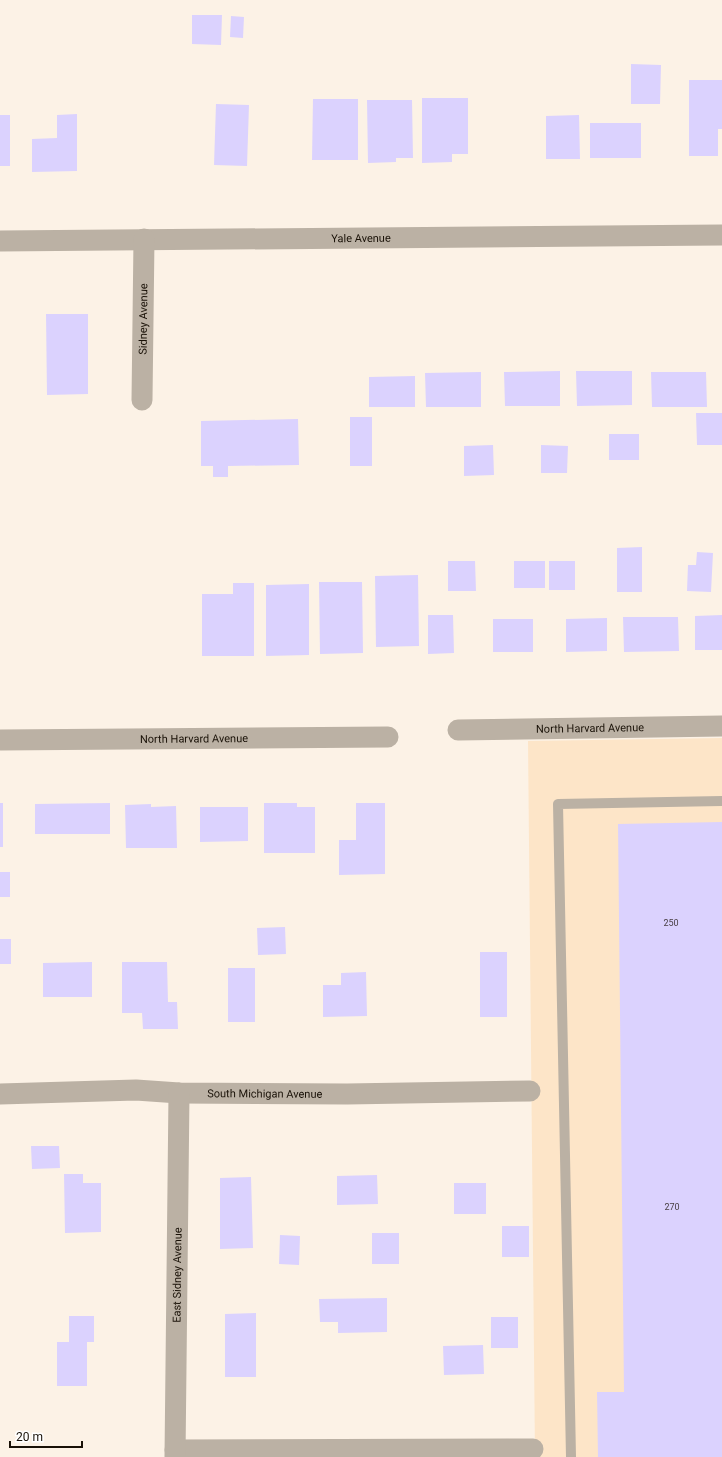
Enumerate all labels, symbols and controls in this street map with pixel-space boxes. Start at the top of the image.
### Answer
street label: Yale Avenue [331,232,391,245]
street label: Sidney Avenue [137,283,150,355]
street label: North Harvard Avenue [536,721,644,736]
street label: North Harvard Avenue [140,732,248,746]
house number: 250 [663,918,679,928]
street label: South Michigan Avenue [207,1087,323,1101]
house number: 270 [664,1202,680,1212]
street label: East Sidney Avenue [170,1227,185,1323]
scale bar [10,1423,82,1449]
text: 20 m [16,1430,43,1444]

